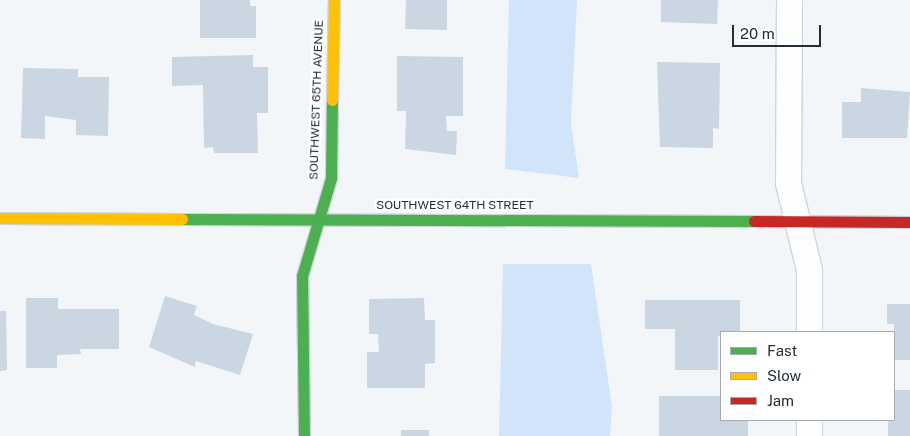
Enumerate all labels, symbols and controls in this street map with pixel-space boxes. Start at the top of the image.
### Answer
scale bar [735,15,824,47]
street label: SOUTHWEST 65TH AVENUE [307,20,327,180]
text: 20 m [740,25,775,42]
street label: SOUTHWEST 64TH STREET [376,199,534,213]
legend [720,331,895,421]
text: Fast [767,342,797,359]
text: Slow [767,367,801,384]
text: Jam [767,392,794,409]

